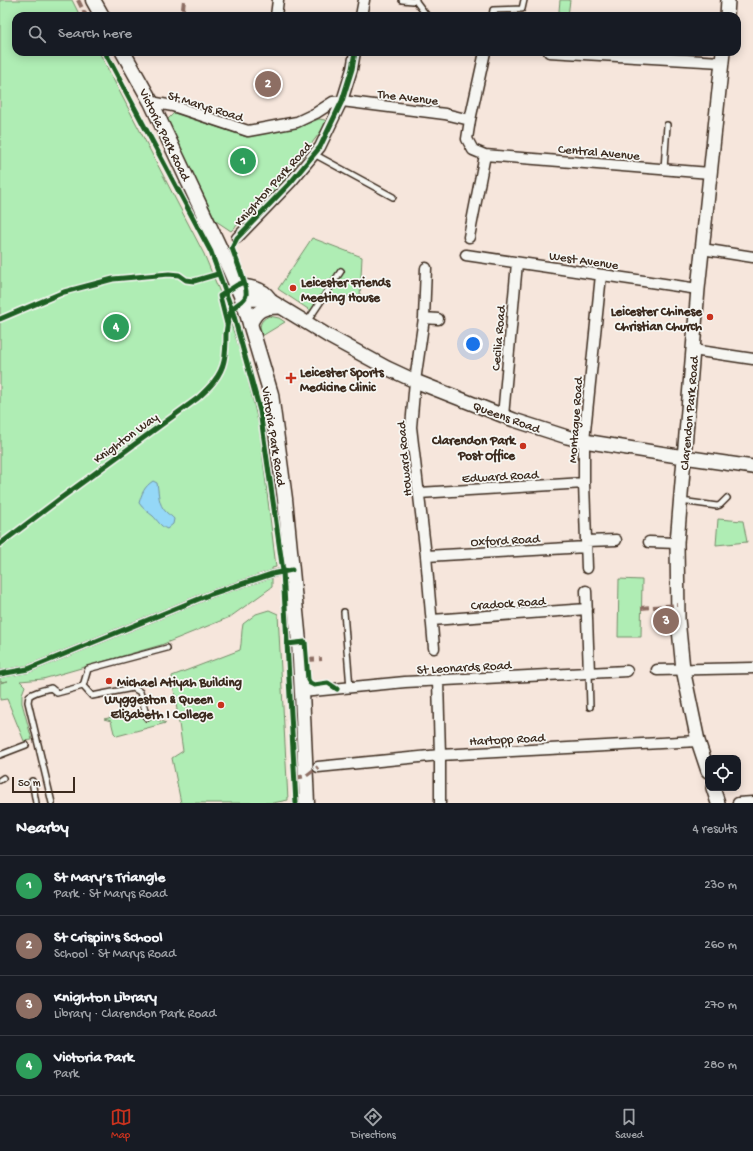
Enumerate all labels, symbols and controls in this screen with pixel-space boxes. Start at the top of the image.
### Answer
search box [12,12,741,56]
icon: search [26,23,48,45]
text: Search here [58,25,132,43]
pin: 2 [255,69,281,99]
street label: Victoria Park Road [135,86,193,185]
street label: The Avenue [376,87,439,110]
street label: St Marys Road [166,89,246,126]
street label: Knighton Park Road [232,138,317,230]
street label: Central Avenue [557,142,641,165]
pin: 1 [230,146,256,176]
street label: West Avenue [548,249,620,274]
place label: Leicester Friends Meeting House [301,276,391,306]
marker: Leicester Friends Meeting House [288,283,298,293]
street label: Cecilia Road [489,304,510,371]
place label: Leicester Chinese Christian Church [611,305,703,335]
pin: 4 [103,312,129,342]
marker: Leicester Chinese Christian Church [705,312,715,322]
your location [463,334,483,354]
street label: Clarendon Park Road [678,354,703,471]
place label: Leicester Sports Medicine Clinic [300,366,385,396]
marker: Leicester Sports Medicine Clinic [285,372,297,384]
street label: Montague Road [566,375,587,464]
street label: Victoria Park Road [257,385,288,489]
street label: Queens Road [470,399,543,438]
street label: Knighton Way [91,410,162,468]
street label: Howard Road [395,419,416,497]
place label: Clarendon Park Post Office [431,434,517,464]
marker: Clarendon Park Post Office [518,441,528,451]
street label: Edward Road [461,468,540,487]
street label: Oxford Road [470,532,541,551]
street label: Cradock Road [470,594,547,615]
pin: 3 [653,606,679,636]
street label: St Leonards Road [417,658,513,678]
marker: Michael Atiyah Building [104,676,114,686]
place label: Michael Atiyah Building [117,676,243,691]
place label: Wyggeston & Queen Elizabeth I College [103,693,214,723]
marker: Wyggeston & Queen Elizabeth I College [216,700,226,710]
street label: Hartopp Road [469,731,547,750]
map controls [705,755,741,791]
button: locate [705,755,741,791]
scale bar [12,775,75,794]
text: 50 m [18,778,40,790]
text: Nearby [16,819,69,839]
text: 4 results [693,822,737,837]
text: St Mary’s Triangle [54,869,165,887]
text: 1 [26,878,32,893]
text: 230 m [704,878,737,893]
text: Park · St Marys Road [54,887,167,902]
text: St Crispin's School [54,929,162,947]
text: 2 [26,938,32,953]
text: 260 m [704,938,737,953]
text: School · St Marys Road [54,947,176,962]
text: Knighton Library [54,989,157,1007]
text: 3 [26,998,32,1013]
text: 270 m [704,998,737,1013]
text: Library · Clarendon Park Road [54,1007,216,1022]
text: Victoria Park [54,1049,134,1067]
text: 4 [26,1058,32,1073]
text: 280 m [704,1058,737,1073]
text: Park [54,1067,79,1082]
tab: Map [110,1106,132,1142]
tab: Directions [351,1106,396,1142]
tab: Saved [615,1106,643,1142]

